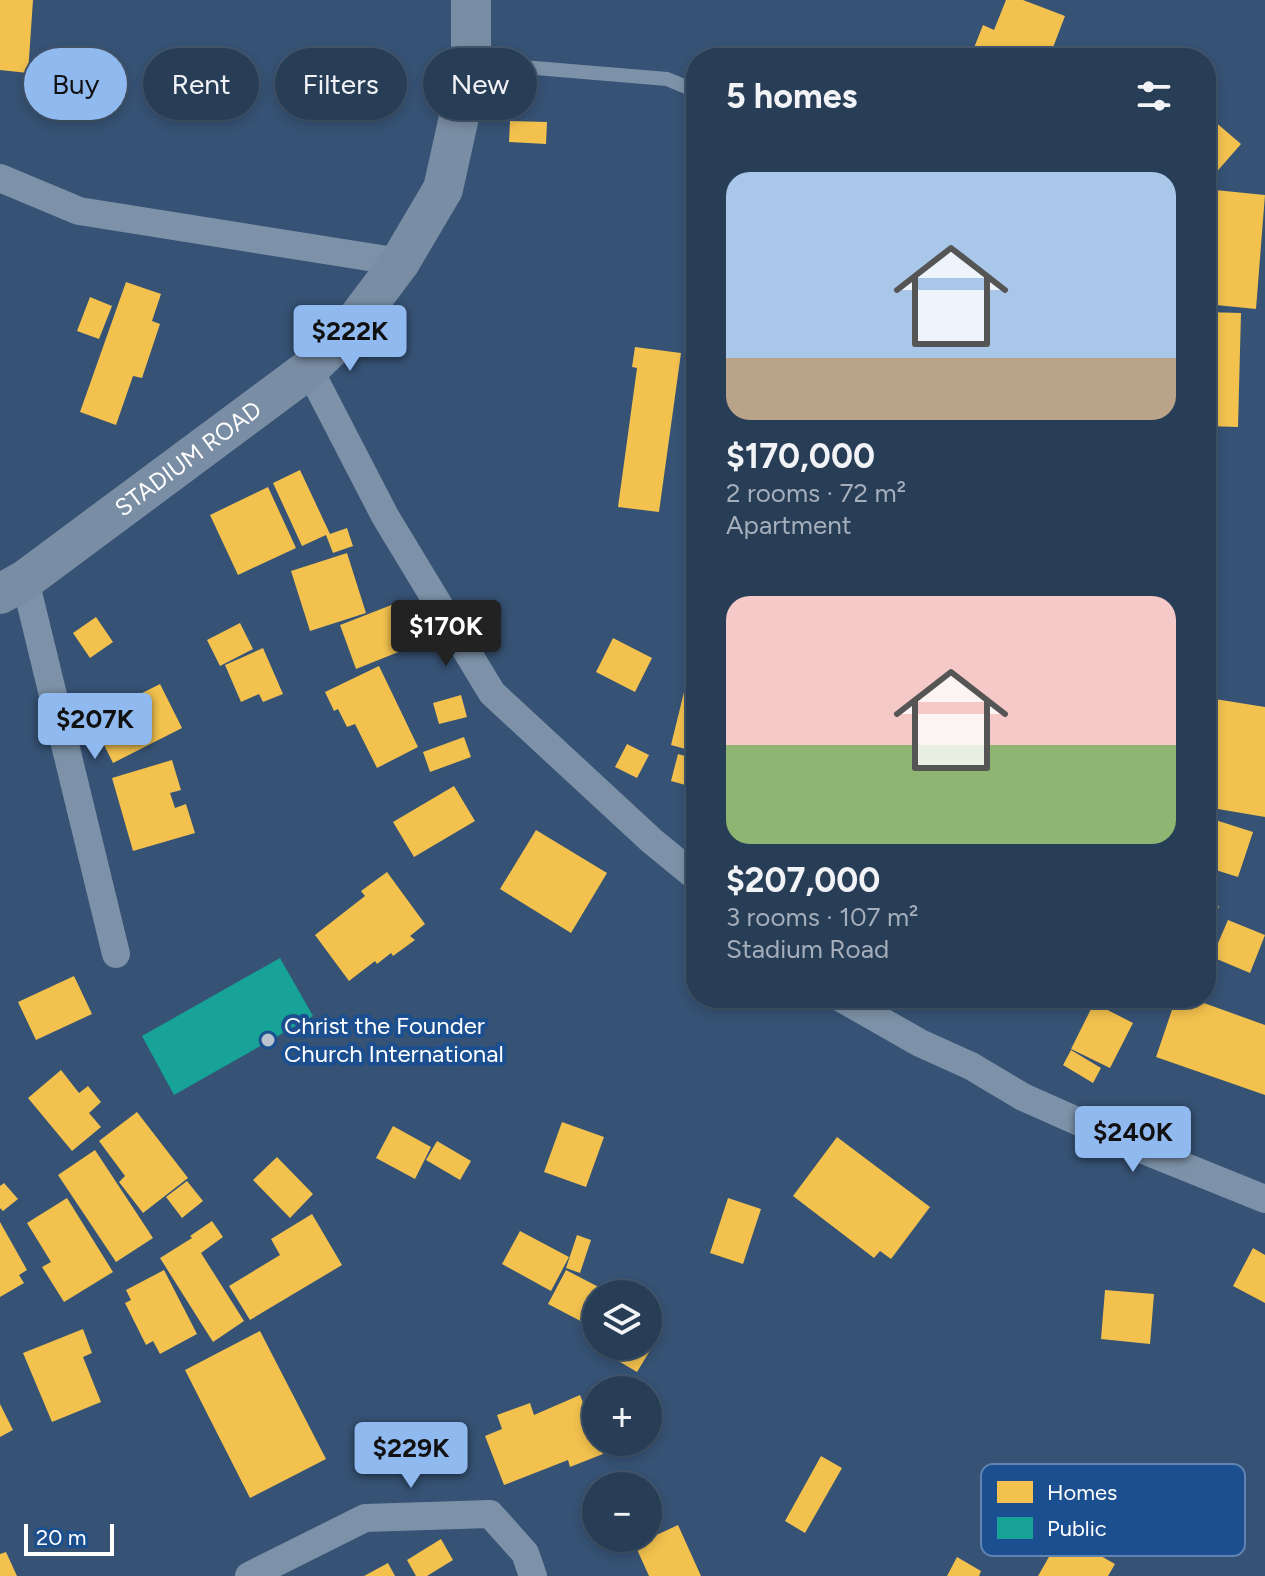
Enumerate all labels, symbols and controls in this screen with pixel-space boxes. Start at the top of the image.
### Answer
chip: Buy [24,48,127,120]
chip: Rent [143,48,259,120]
chip: Filters [275,48,407,120]
chip: New [423,48,537,120]
icon: filters [1132,74,1176,118]
text: 5 homes [726,76,857,117]
icon: home [879,224,1023,368]
pin: $222K [294,305,406,373]
text: $222K [312,315,388,347]
street label: STADIUM ROAD [109,394,267,522]
text: $170,000 [726,436,875,477]
text: 2 rooms · 72 m² [726,477,906,509]
text: Apartment [726,509,852,541]
pin: $170K [390,600,502,668]
text: $170K [409,610,483,642]
icon: home [879,648,1023,792]
pin: $207K [39,693,151,761]
text: $207K [56,703,134,735]
text: $207,000 [726,860,880,901]
text: 3 rooms · 107 m² [726,901,919,933]
text: Stadium Road [726,933,889,965]
place label: Christ the Founder Church International [284,1011,504,1068]
marker: Christ the Founder Church International [259,1031,277,1049]
pin: $240K [1077,1106,1189,1174]
text: $240K [1093,1116,1173,1148]
map controls [582,1280,662,1552]
button: layers [582,1280,662,1360]
button: + [582,1376,662,1456]
pin: $229K [355,1422,467,1490]
text: $229K [373,1432,449,1464]
legend [981,1464,1245,1556]
button: − [582,1472,662,1552]
text: Homes [1047,1479,1117,1506]
text: Public [1047,1515,1107,1542]
scale bar [24,1520,114,1556]
text: 20 m [36,1524,87,1551]

